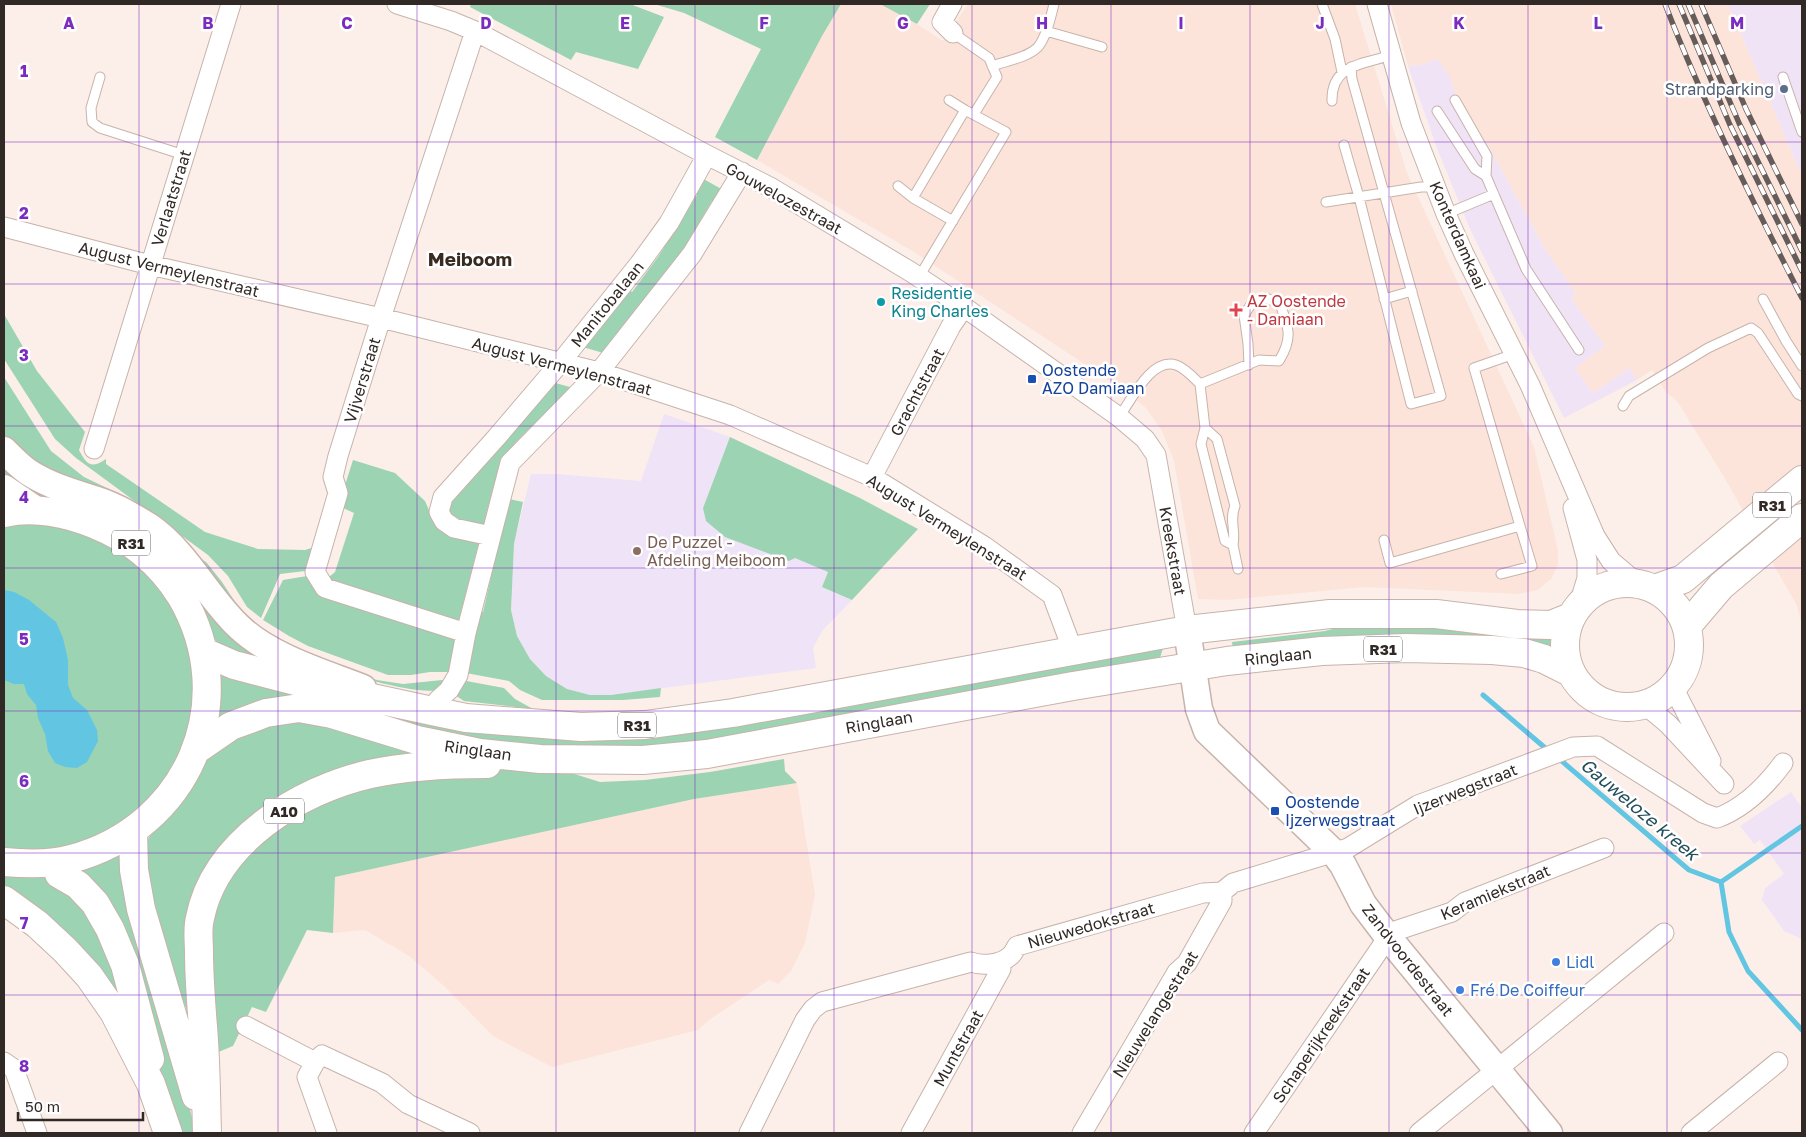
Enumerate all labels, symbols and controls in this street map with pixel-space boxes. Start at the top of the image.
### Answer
text: A [63,13,75,33]
text: B [202,13,214,33]
text: C [341,13,353,33]
text: D [480,13,492,33]
text: E [620,13,630,33]
text: F [759,13,769,33]
text: G [897,13,909,33]
text: H [1036,13,1048,33]
text: I [1178,13,1184,33]
text: J [1315,13,1325,33]
text: K [1453,13,1465,33]
text: L [1593,13,1603,33]
text: M [1730,13,1744,33]
text: 1 [20,61,28,81]
place label: Strandparking [1665,79,1774,99]
marker: Strandparking [1778,83,1790,95]
street label: Verlaatstraat [147,147,195,249]
street label: Gouwelozestraat [722,158,846,238]
street label: Konterdamkaai [1425,178,1491,292]
text: 2 [19,203,29,223]
street label: August Vermeylenstraat [77,237,261,301]
district label: Meiboom [428,247,512,270]
street label: Manitobalaan [566,257,648,351]
place label: Residentie King Charles [891,283,989,321]
place label: AZ Oostende - Damiaan [1247,291,1346,329]
marker: Residentie King Charles [875,296,887,308]
marker: AZ Oostende - Damiaan [1229,303,1243,317]
street label: August Vermeylenstraat [470,332,654,400]
street label: Vijverstraat [339,335,385,425]
text: 3 [19,345,29,365]
street label: Grachtstraat [886,345,948,439]
place label: Oostende AZO Damiaan [1042,360,1145,398]
marker: Oostende AZO Damiaan [1026,373,1038,385]
street label: August Vermeylenstraat [863,469,1031,585]
text: 4 [19,487,29,507]
road number: R31 [1753,492,1791,518]
street label: Kreekstraat [1155,505,1191,597]
road number: R31 [112,530,150,556]
place label: De Puzzel - Afdeling Meiboom [647,532,786,570]
marker: De Puzzel - Afdeling Meiboom [631,545,643,557]
text: 5 [19,629,29,649]
road number: R31 [1364,636,1402,662]
street label: Ringlaan [1243,643,1313,669]
street label: Ringlaan [844,706,914,738]
road number: R31 [618,712,656,738]
street label: Ringlaan [443,735,513,765]
water label: Gauweloze kreek [1577,753,1705,866]
street label: Ijzerwegstraat [1410,759,1520,819]
text: 6 [19,771,29,791]
place label: Oostende Ijzerwegstraat [1285,792,1396,830]
road number: A10 [264,798,304,824]
marker: Oostende Ijzerwegstraat [1269,805,1281,817]
street label: Keramiekstraat [1437,860,1553,924]
street label: Nieuwedokstraat [1025,897,1157,953]
street label: Zandvoordestraat [1358,900,1458,1020]
text: 7 [20,913,29,933]
street label: Nieuwelangestraat [1108,947,1202,1081]
place label: Lidl [1566,952,1594,972]
marker: Lidl [1550,956,1562,968]
street label: Schaperijkreekstraat [1268,963,1374,1107]
place label: Fré De Coiffeur [1470,980,1585,1000]
marker: Fré De Coiffeur [1454,984,1466,996]
street label: Muntstraat [929,1006,987,1090]
text: 8 [19,1056,29,1076]
scale bar [18,1090,142,1122]
text: 50 m [25,1097,60,1115]

